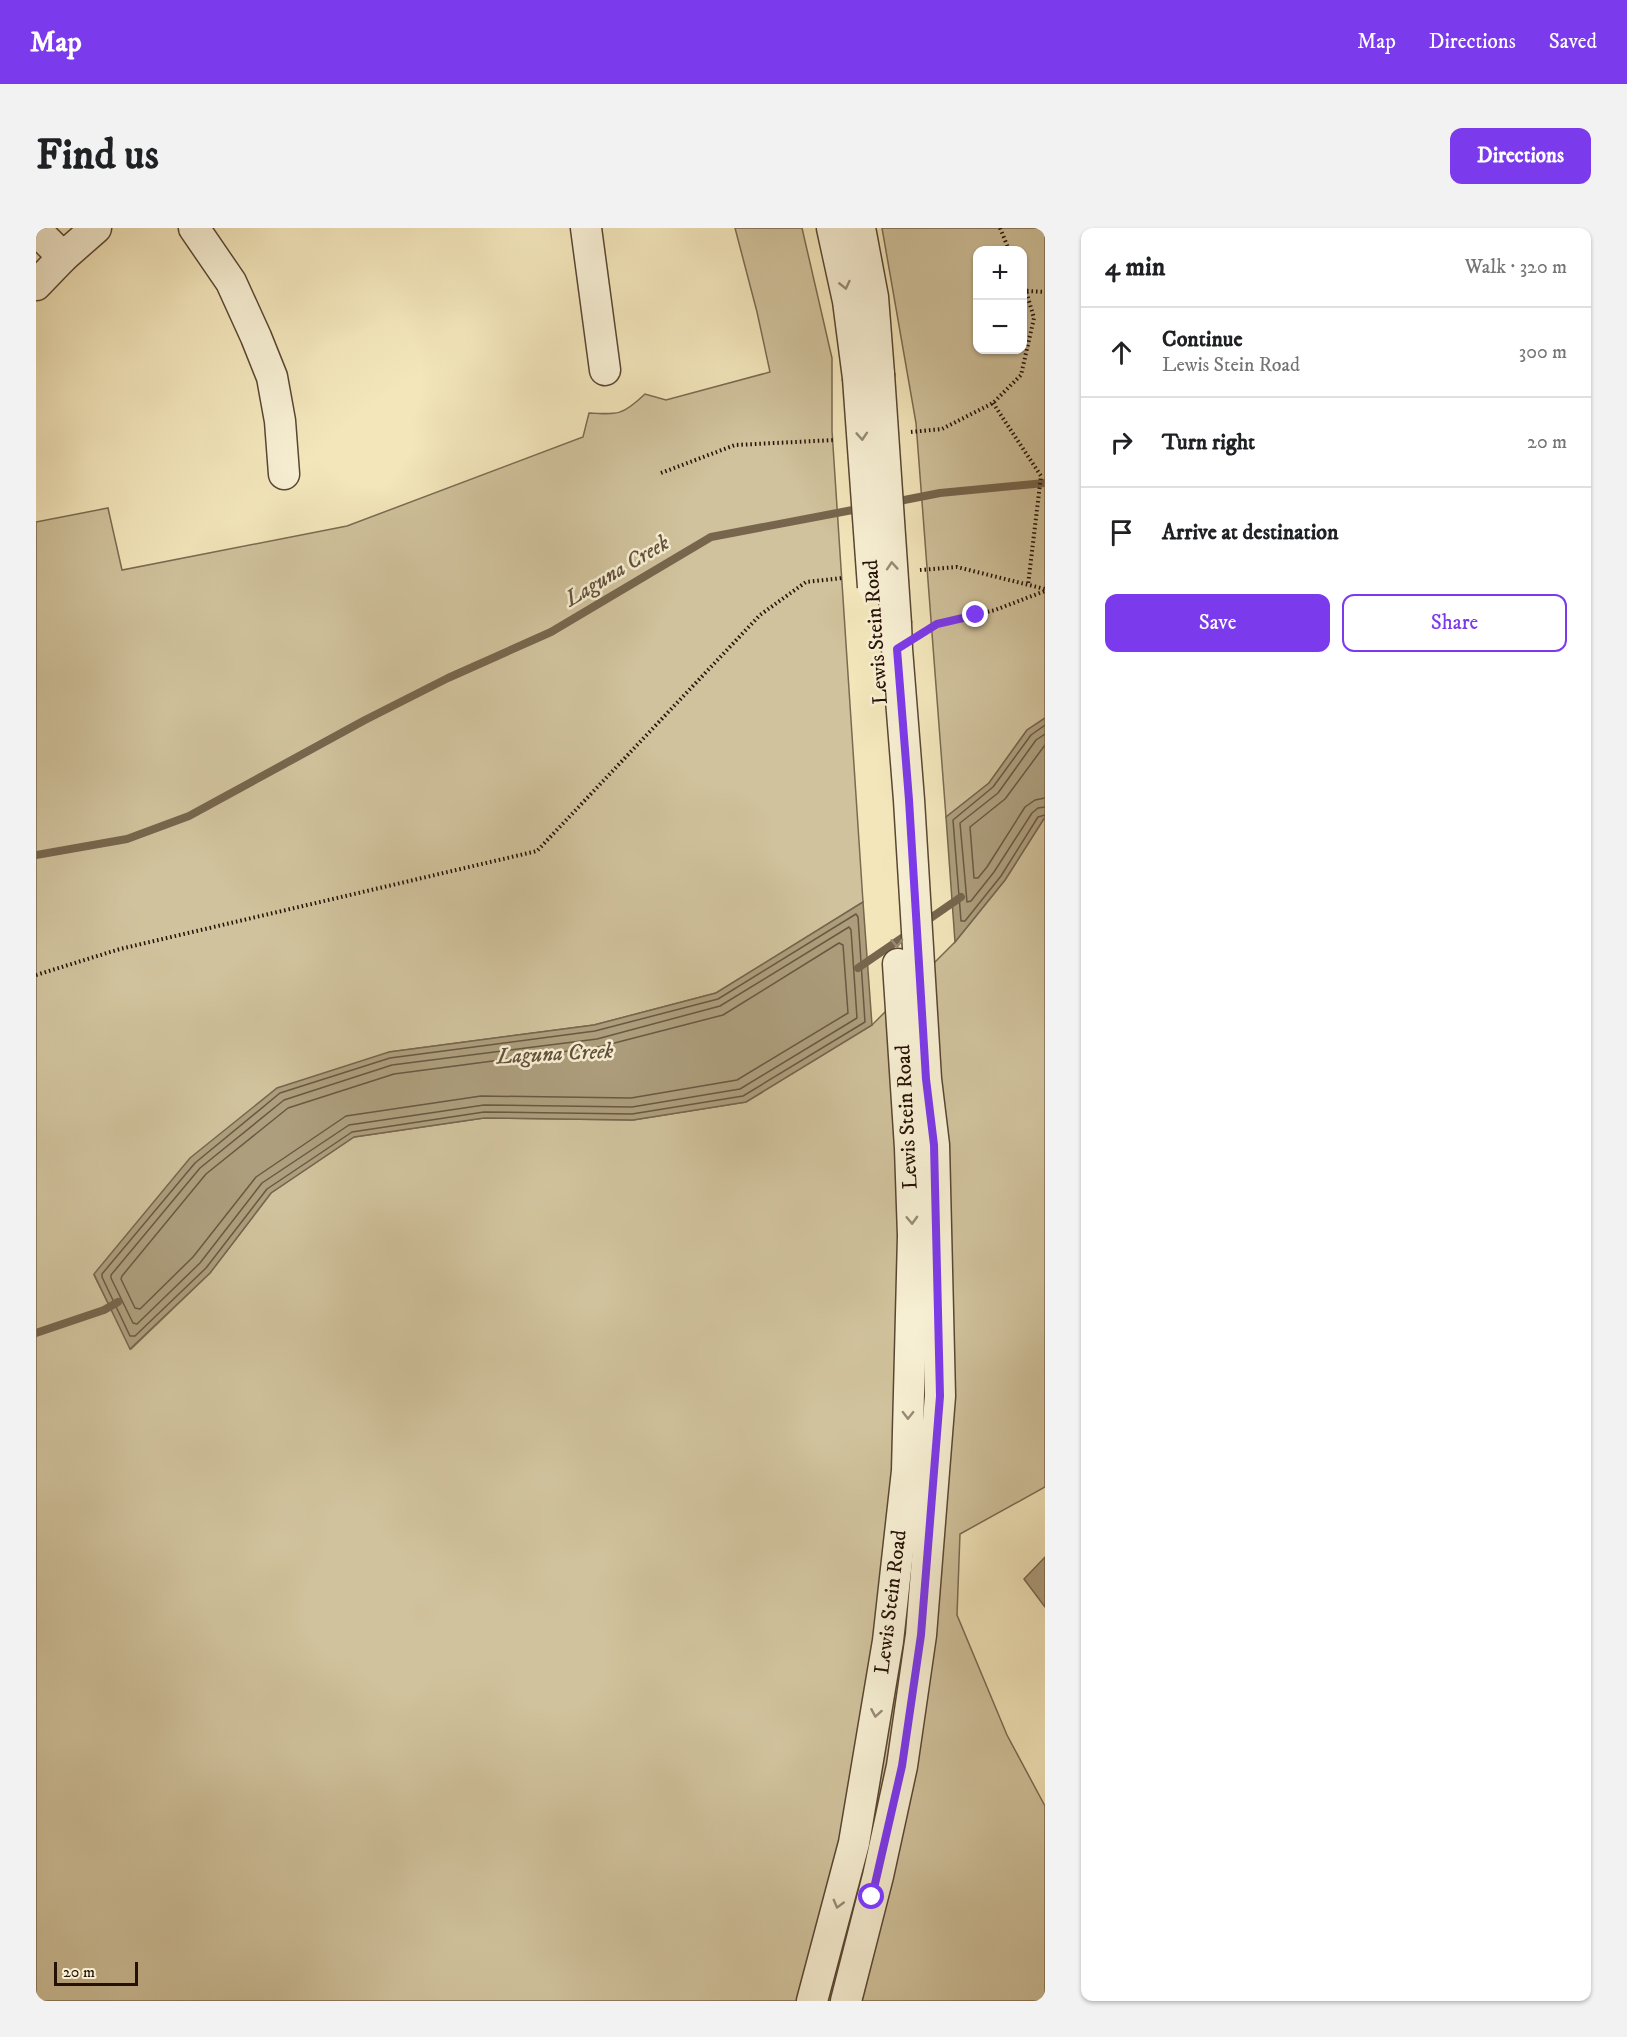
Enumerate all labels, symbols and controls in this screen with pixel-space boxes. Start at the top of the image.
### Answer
text: Map [30,25,82,60]
text: Map [1357,29,1396,55]
text: Directions [1429,29,1516,55]
text: Saved [1549,29,1597,55]
button: Directions [1450,128,1591,184]
text: Find us [36,130,159,182]
map controls [973,246,1027,354]
button: + [973,246,1027,300]
text: 4 min [1105,251,1165,284]
text: Walk · 320 m [1465,255,1567,280]
one-way arrow [837,280,850,290]
button: − [973,300,1027,354]
text: Continue [1162,326,1243,353]
icon: ahead [1105,336,1138,369]
text: 300 m [1519,340,1567,365]
text: Lewis Stein Road [1162,353,1300,378]
icon: right [1105,426,1138,459]
text: Turn right [1162,429,1255,456]
text: 20 m [1527,430,1567,455]
one-way arrow [855,431,868,441]
icon: arrive [1105,516,1138,549]
text: Arrive at destination [1162,519,1339,546]
water label: Laguna Creek [558,529,675,614]
street label: Lewis Stein Road [858,558,894,705]
one-way arrow [886,562,899,571]
button: Save [1105,594,1330,652]
button: Share [1342,594,1567,652]
route end [962,601,988,627]
one-way arrow [891,939,904,948]
water label: Laguna Creek [494,1037,615,1071]
street label: Lewis Stein Road [890,1043,924,1190]
one-way arrow [906,1215,919,1224]
one-way arrow [902,1410,915,1419]
street label: Lewis Stein Road [869,1528,913,1676]
one-way arrow [870,1707,883,1717]
route start [858,1883,884,1909]
one-way arrow [832,1899,845,1909]
scale bar [54,1959,138,1986]
text: 20 m [63,1962,95,1982]

